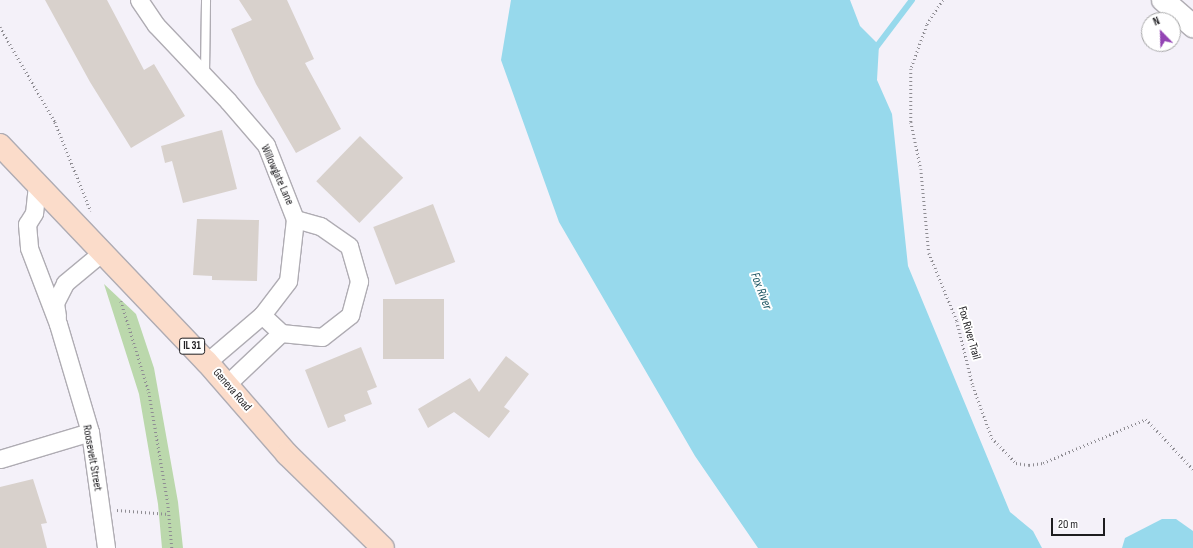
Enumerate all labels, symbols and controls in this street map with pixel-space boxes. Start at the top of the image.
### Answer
north arrow [1141,12,1181,52]
text: N [1151,14,1162,29]
street label: Willowgate Lane [257,143,297,207]
water label: Fox River [747,270,775,312]
street label: Fox River Trail [955,305,983,361]
road number: IL 31 [179,337,205,355]
street label: Geneva Road [210,366,254,414]
street label: Roosevelt Street [79,424,105,492]
scale bar [1053,510,1107,536]
text: 20 m [1058,517,1078,532]

